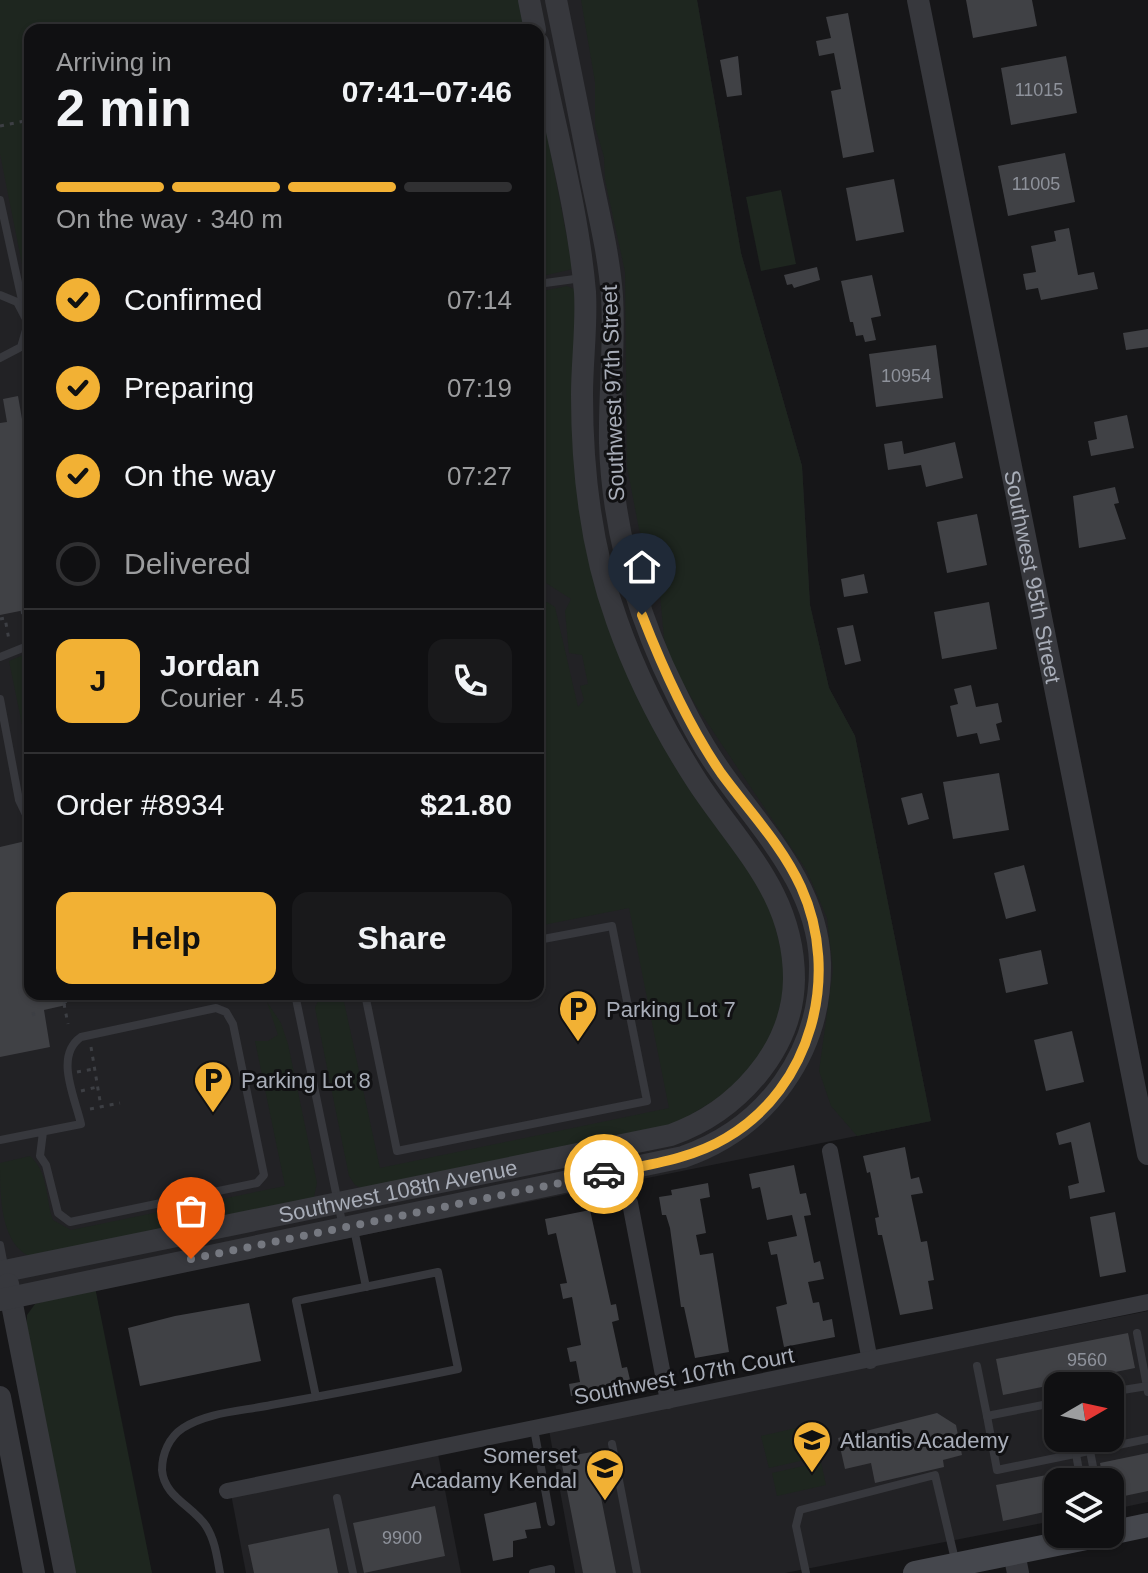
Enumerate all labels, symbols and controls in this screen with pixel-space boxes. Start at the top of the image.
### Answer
text: Arriving in [56,47,172,77]
text: 07:41–07:46 [342,75,512,108]
text: 2 min [56,79,192,137]
house number: 11015 [1015,80,1063,100]
house number: 11005 [1012,174,1060,194]
text: On the way · 340 m [56,204,283,234]
icon: check [56,278,100,322]
text: Confirmed [124,283,262,316]
street label: Southwest 97th Street [597,284,629,502]
text: 07:14 [447,285,512,315]
icon: check [56,366,100,410]
house number: 10954 [881,366,931,386]
text: Preparing [124,371,254,404]
text: 07:19 [447,373,512,403]
icon: check [56,454,100,498]
text: On the way [124,459,276,492]
text: 07:27 [447,461,512,491]
street label: Southwest 95th Street [999,468,1066,685]
pin [608,533,676,615]
icon: home [620,545,664,589]
text: Delivered [124,547,251,580]
button: phone [428,639,512,723]
text: Jordan [160,649,260,682]
text: J [90,664,106,697]
text: Courier · 4.5 [160,683,305,713]
text: Order #8934 [56,788,224,821]
text: $21.80 [420,788,512,821]
button: Help [56,892,276,984]
button: Share [292,892,512,984]
parking icon: Parking Lot 7 [557,988,599,1043]
place label: Parking Lot 7 [606,997,736,1022]
parking icon: Parking Lot 8 [192,1059,234,1114]
place label: Parking Lot 8 [241,1068,371,1093]
courier [564,1134,644,1214]
icon: car [582,1152,626,1196]
street label: Southwest 108th Avenue [276,1154,519,1227]
pin [157,1177,225,1259]
icon: bag [169,1189,213,1233]
street label: Southwest 107th Court [572,1342,796,1410]
house number: 9560 [1067,1350,1107,1370]
north arrow [1044,1372,1124,1452]
map controls [1044,1372,1124,1548]
school or university icon: Atlantis Academy [791,1419,833,1474]
place label: Atlantis Academy [840,1428,1009,1453]
place label: Somerset Acadamy Kendal [411,1443,577,1493]
school or university icon: Somerset Acadamy Kendal [584,1447,626,1502]
button: layers [1044,1468,1124,1548]
house number: 9900 [382,1528,422,1548]

